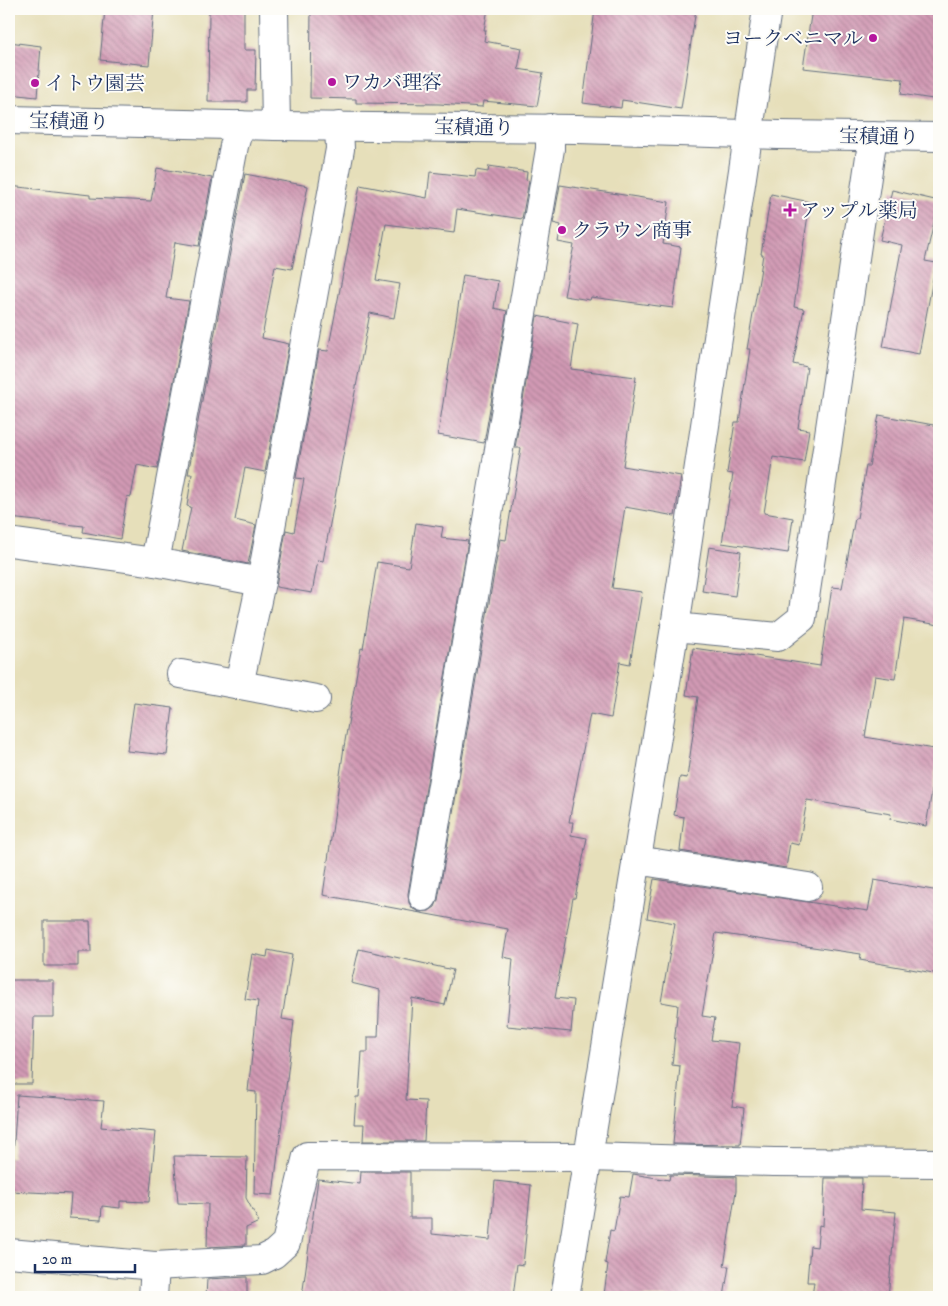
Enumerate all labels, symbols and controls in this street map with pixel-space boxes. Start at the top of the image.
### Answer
place label: ヨークベニマル [723,27,863,52]
marker: ヨークベニマル [867,32,879,44]
place label: ワカバ理容 [342,71,442,96]
place label: イトウ園芸 [45,72,145,97]
marker: ワカバ理容 [326,76,338,88]
marker: イトウ園芸 [29,77,41,89]
street label: 宝積通り [29,109,109,136]
street label: 宝積通り [434,115,514,142]
street label: 宝積通り [839,124,919,151]
place label: アップル薬局 [800,199,918,224]
marker: アップル薬局 [784,204,796,216]
place label: クラウン商事 [572,219,692,244]
marker: クラウン商事 [556,224,568,236]
scale bar [35,1241,135,1273]
text: 20 m [42,1250,72,1269]

